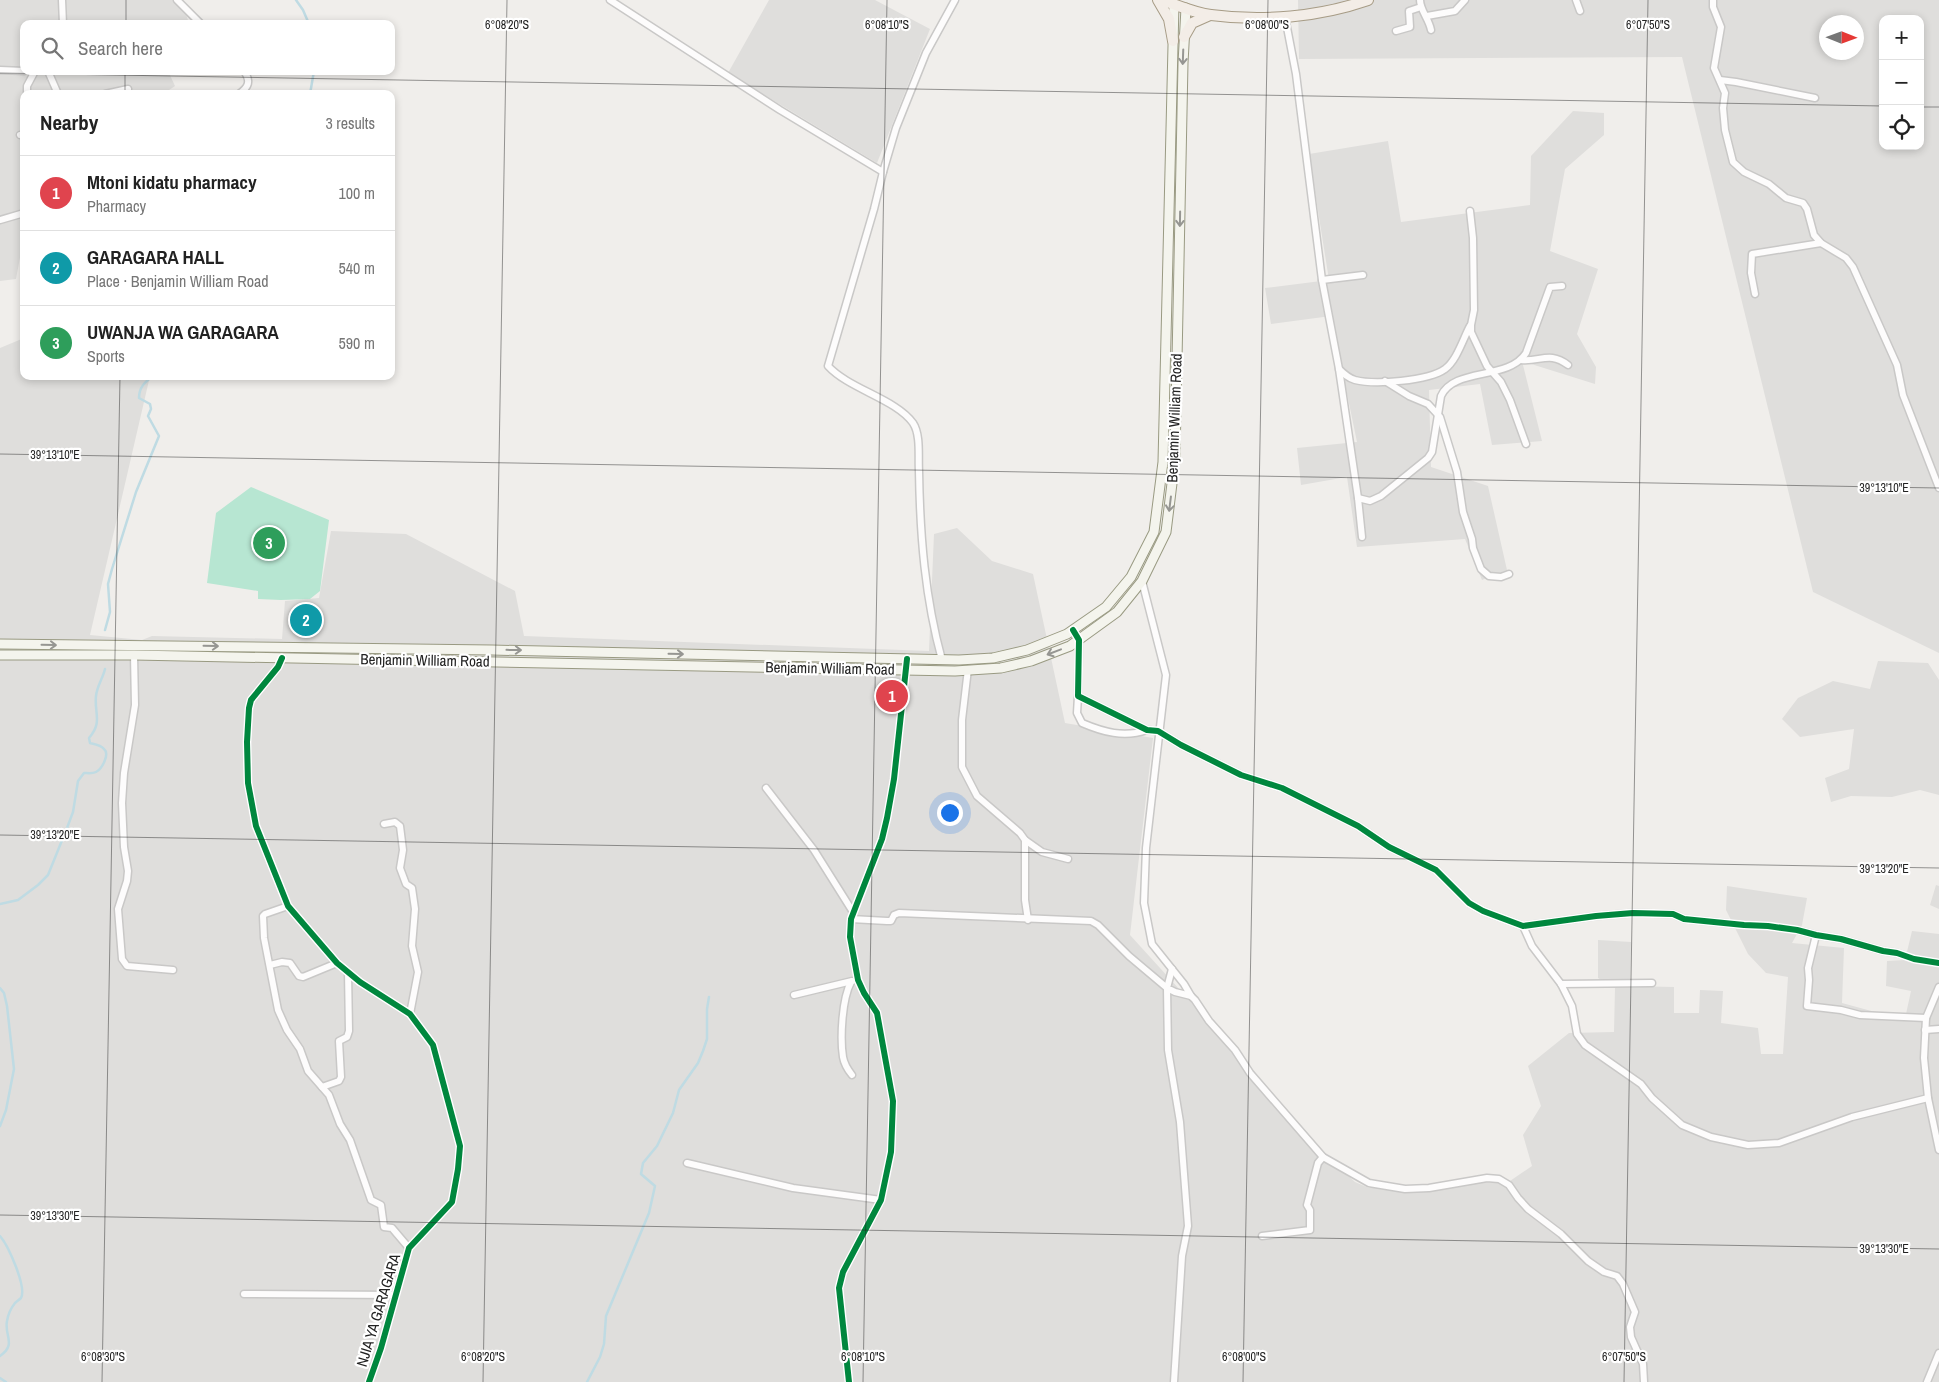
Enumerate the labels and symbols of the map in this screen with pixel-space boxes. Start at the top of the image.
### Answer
north arrow [1819,15,1864,60]
text: 6°08'20"S [485,17,529,33]
text: 6°08'10"S [865,17,909,33]
text: 6°08'00"S [1245,17,1289,33]
text: 6°07'50"S [1626,17,1670,33]
one-way arrow [1178,48,1188,64]
one-way arrow [1175,210,1185,227]
street label: Benjamin William Road [1161,353,1187,483]
text: 39°13'10"E [30,447,80,463]
text: 39°13'10"E [1859,480,1909,496]
one-way arrow [1164,495,1174,511]
pin: 3 [253,524,285,562]
pin: 2 [290,601,322,639]
one-way arrow [40,640,56,650]
one-way arrow [202,641,219,651]
one-way arrow [505,645,521,655]
street label: Benjamin William Road [360,648,490,672]
one-way arrow [1047,648,1063,657]
one-way arrow [668,649,684,658]
street label: Benjamin William Road [765,656,895,680]
pin: 1 [876,677,908,715]
your location [937,800,963,826]
text: 39°13'20"E [30,827,80,843]
text: 39°13'20"E [1859,861,1909,877]
text: 39°13'30"E [30,1208,80,1224]
text: 39°13'30"E [1859,1241,1909,1257]
street label: NJIA YA GARAGARA [351,1250,405,1369]
text: 6°08'30"S [81,1349,125,1365]
text: 6°08'20"S [461,1349,505,1365]
text: 6°08'10"S [841,1349,885,1365]
text: 6°08'00"S [1222,1349,1266,1365]
text: 6°07'50"S [1602,1349,1646,1365]

